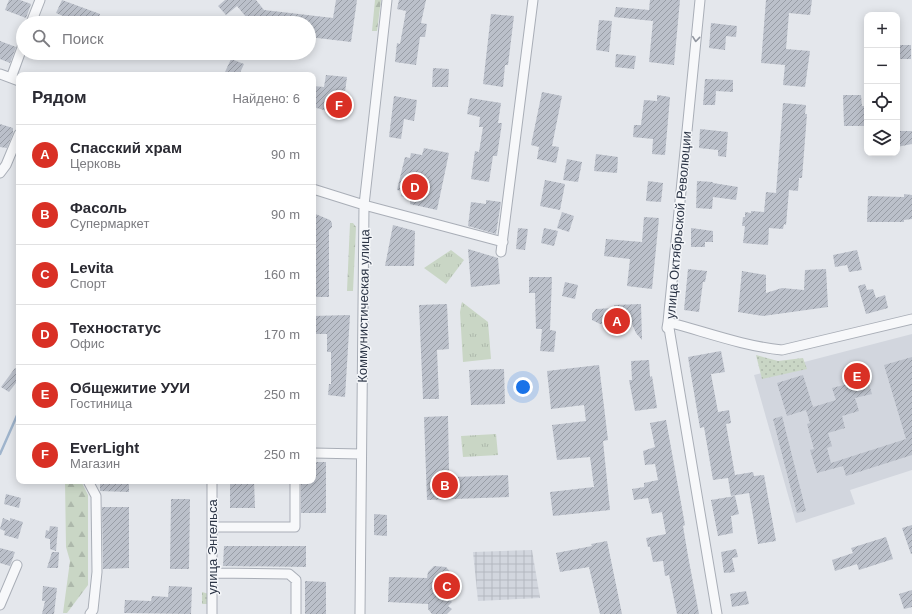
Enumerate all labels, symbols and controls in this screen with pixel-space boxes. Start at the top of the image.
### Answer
map controls [864,12,900,156]
button: + [864,12,900,48]
search box [16,16,316,60]
icon: search [30,27,52,49]
text: Поиск [62,30,104,47]
one-way arrow [692,36,701,42]
button: − [864,48,900,84]
button: locate [864,84,900,120]
text: Рядом [32,88,87,107]
pin: F [326,90,352,120]
text: Найдено: 6 [232,91,300,106]
button: layers [864,120,900,156]
street label: улица Октябрьской Революции [663,130,694,320]
text: Спасский храм [70,139,182,156]
text: A [40,147,50,162]
text: 90 m [271,147,300,162]
text: Церковь [70,156,121,171]
pin: D [402,172,428,202]
text: Фасоль [70,199,127,216]
text: B [40,207,50,222]
text: 90 m [271,207,300,222]
text: Супермаркет [70,216,149,231]
street label: Коммунистическая улица [355,228,372,383]
text: Levita [70,259,113,276]
text: C [40,267,50,282]
text: 160 m [264,267,300,282]
text: Спорт [70,276,107,291]
pin: A [604,306,630,336]
text: Техностатус [70,319,161,336]
text: D [40,327,50,342]
text: 170 m [264,327,300,342]
text: Офис [70,336,105,351]
pin: E [844,361,870,391]
your location [513,377,533,397]
text: Общежитие УУИ [70,379,190,396]
text: E [41,387,49,402]
text: 250 m [264,387,300,402]
text: Гостиница [70,396,132,411]
text: EverLight [70,439,139,456]
text: F [41,447,49,462]
text: 250 m [264,447,300,462]
text: Магазин [70,456,120,471]
pin: B [432,470,458,500]
street label: улица Энгельса [205,499,220,595]
pin: C [434,571,460,601]

